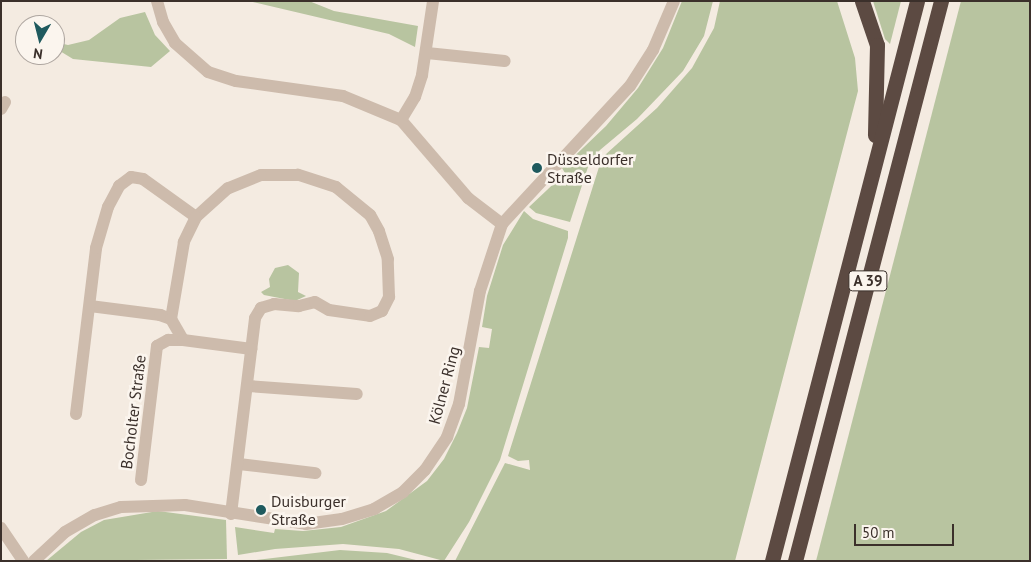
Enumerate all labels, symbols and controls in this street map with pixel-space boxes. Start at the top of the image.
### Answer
north arrow [15,15,65,65]
text: N [32,44,44,63]
place label: Düsseldorfer Straße [547,149,633,187]
marker: Düsseldorfer Straße [531,162,543,174]
road number: A 39 [848,268,888,294]
street label: Kölner Ring [424,344,464,426]
street label: Bocholter Straße [116,354,150,470]
place label: Duisburger Straße [271,491,346,529]
marker: Duisburger Straße [255,504,267,516]
scale bar [856,514,956,546]
text: 50 m [862,523,895,542]

